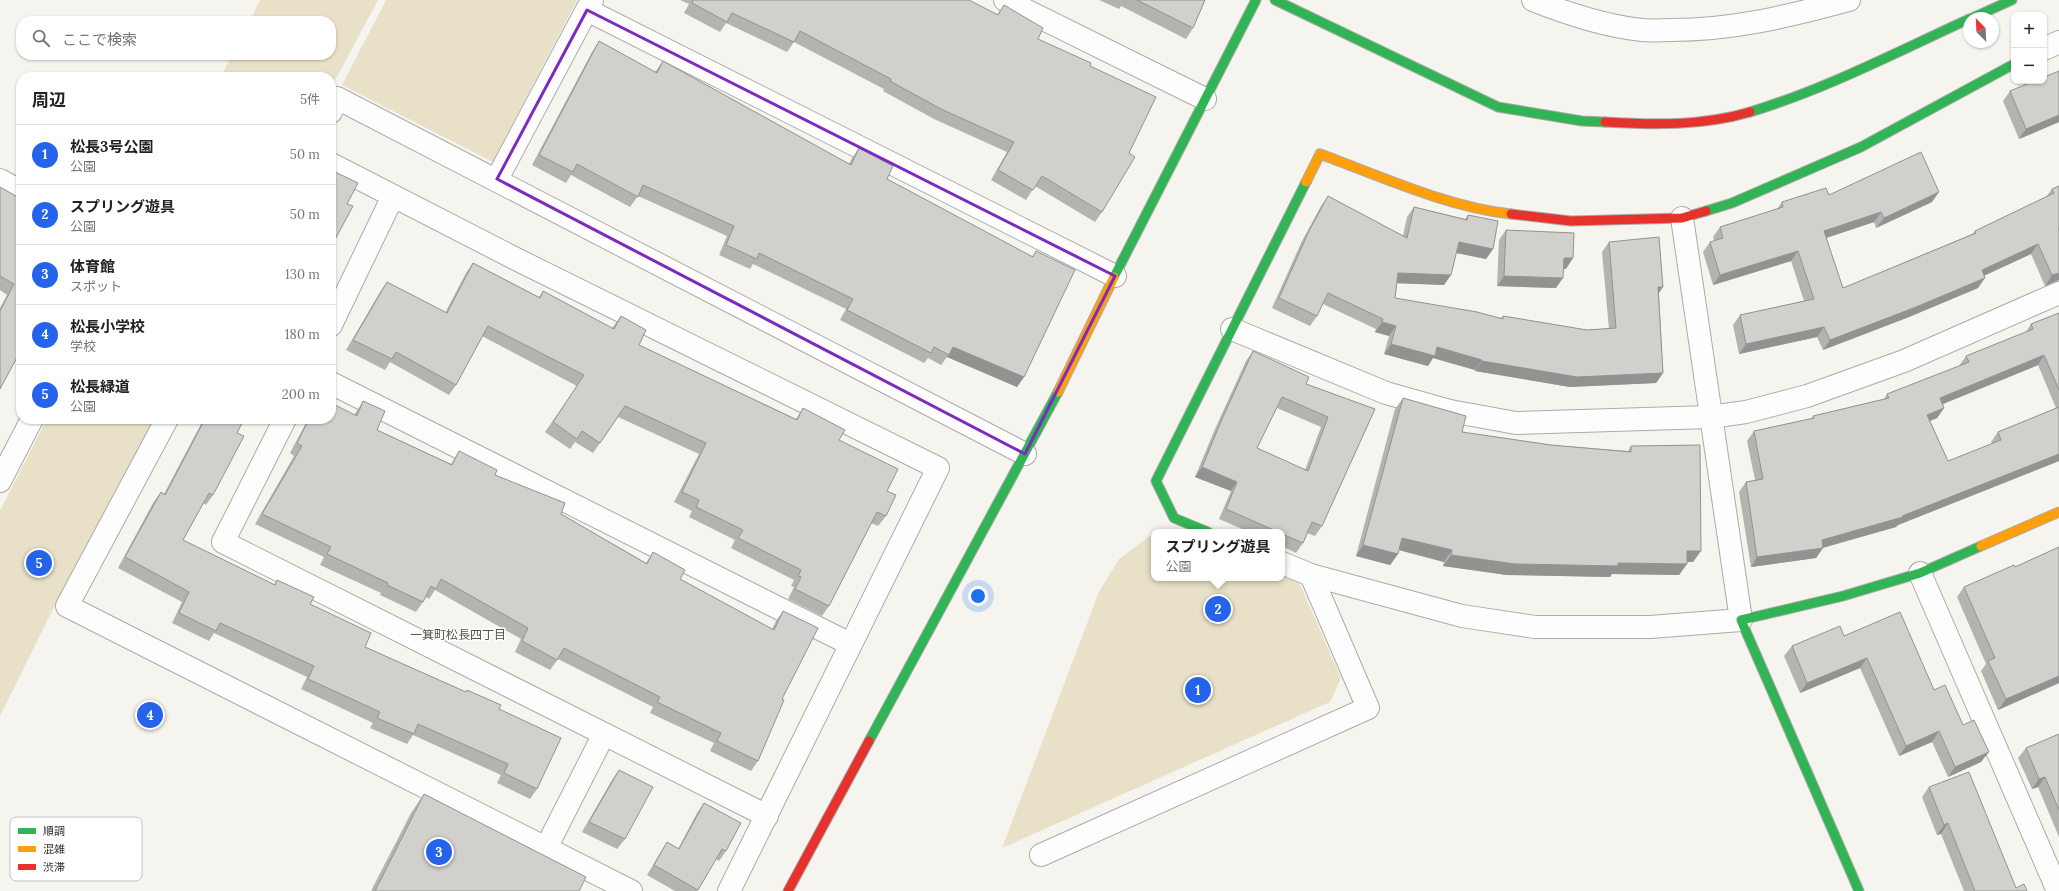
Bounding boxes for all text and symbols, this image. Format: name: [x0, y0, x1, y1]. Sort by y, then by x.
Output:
north arrow: [1963, 12, 1999, 48]
map controls: [2011, 12, 2047, 84]
button: +: [2011, 12, 2047, 48]
search box: [16, 16, 336, 60]
icon: search: [30, 27, 52, 49]
text: ここで検索: [62, 30, 137, 49]
button: −: [2011, 48, 2047, 84]
text: 周辺: [32, 89, 66, 111]
text: 5件: [300, 91, 320, 108]
text: 松長3号公園: [70, 137, 153, 156]
text: 1: [42, 146, 48, 163]
text: 50 m: [290, 146, 320, 163]
text: 公園: [70, 158, 96, 175]
text: スプリング遊具: [70, 197, 175, 216]
text: 2: [42, 206, 48, 223]
text: 50 m: [290, 206, 320, 223]
text: 公園: [70, 218, 96, 235]
text: 体育館: [70, 257, 115, 276]
text: 3: [41, 266, 49, 283]
text: 130 m: [285, 266, 320, 283]
text: スポット: [70, 278, 122, 295]
text: 松長小学校: [70, 317, 145, 336]
text: 4: [41, 326, 49, 343]
text: 180 m: [285, 326, 320, 343]
text: 学校: [70, 338, 96, 355]
text: 松長緑道: [70, 377, 130, 396]
text: 5: [41, 386, 49, 403]
text: 200 m: [282, 386, 320, 403]
text: 公園: [70, 398, 96, 415]
popup: [1151, 529, 1285, 581]
text: スプリング遊具: [1165, 537, 1271, 556]
pin: 5: [26, 548, 52, 578]
text: 公園: [1165, 558, 1192, 575]
your location: [968, 586, 988, 606]
pin: 2: [1205, 594, 1231, 624]
district label: 一箕町松長四丁目: [410, 627, 506, 642]
pin: 1: [1185, 675, 1211, 705]
pin: 4: [137, 700, 163, 730]
legend: [10, 817, 142, 881]
text: 順調: [43, 824, 65, 838]
pin: 3: [426, 837, 452, 867]
text: 混雑: [43, 842, 65, 856]
text: 渋滞: [43, 860, 65, 874]

